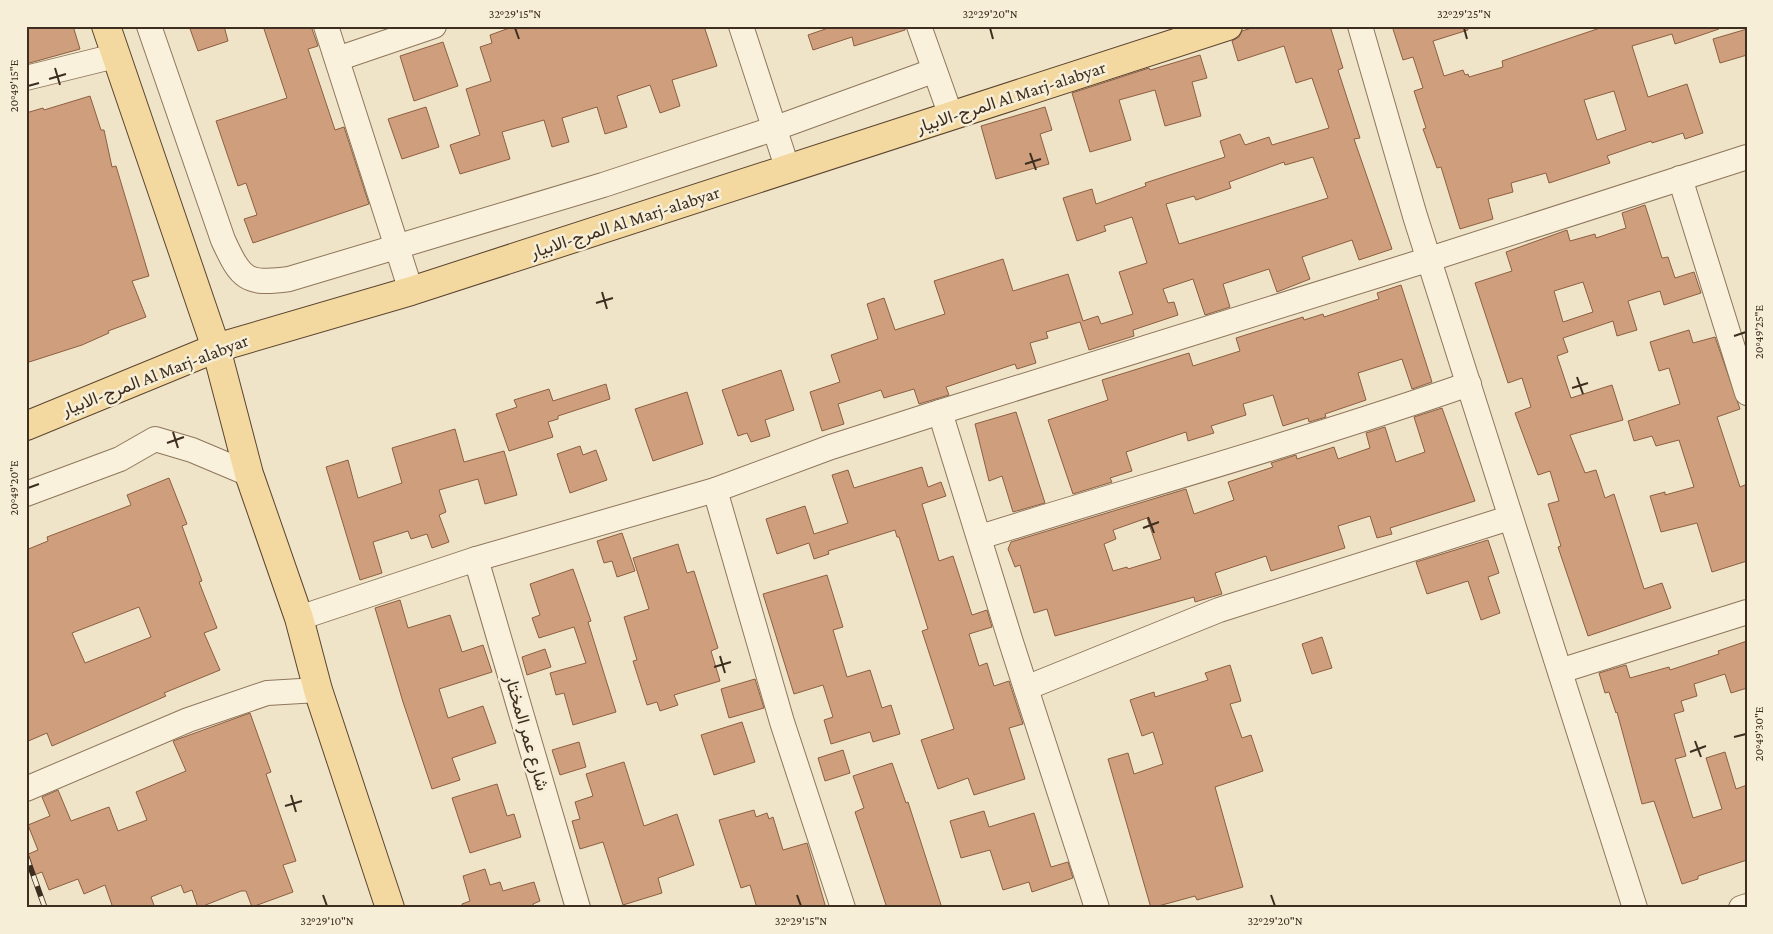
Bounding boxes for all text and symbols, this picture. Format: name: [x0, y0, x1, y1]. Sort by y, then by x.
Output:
text: 32°29'15"N: [489, 7, 541, 21]
text: 32°29'20"N: [962, 7, 1018, 21]
text: 32°29'25"N: [1437, 7, 1491, 21]
street label: المرج-الابيار Al Marj-alabyar: [913, 57, 1110, 139]
text: 20°49'15"E: [7, 59, 21, 112]
street label: المرج-الابيار Al Marj-alabyar: [527, 182, 724, 264]
text: 20°49'25"E: [1752, 305, 1766, 359]
street label: المرج-الابيار Al Marj-alabyar: [58, 330, 252, 422]
text: 20°49'20"E: [7, 460, 21, 515]
street label: شارع عمر المختار: [499, 672, 553, 794]
text: 20°49'30"E: [1752, 706, 1766, 761]
text: 32°29'10"N: [300, 914, 354, 928]
text: 32°29'15"N: [775, 914, 827, 928]
text: 32°29'20"N: [1247, 914, 1303, 928]

